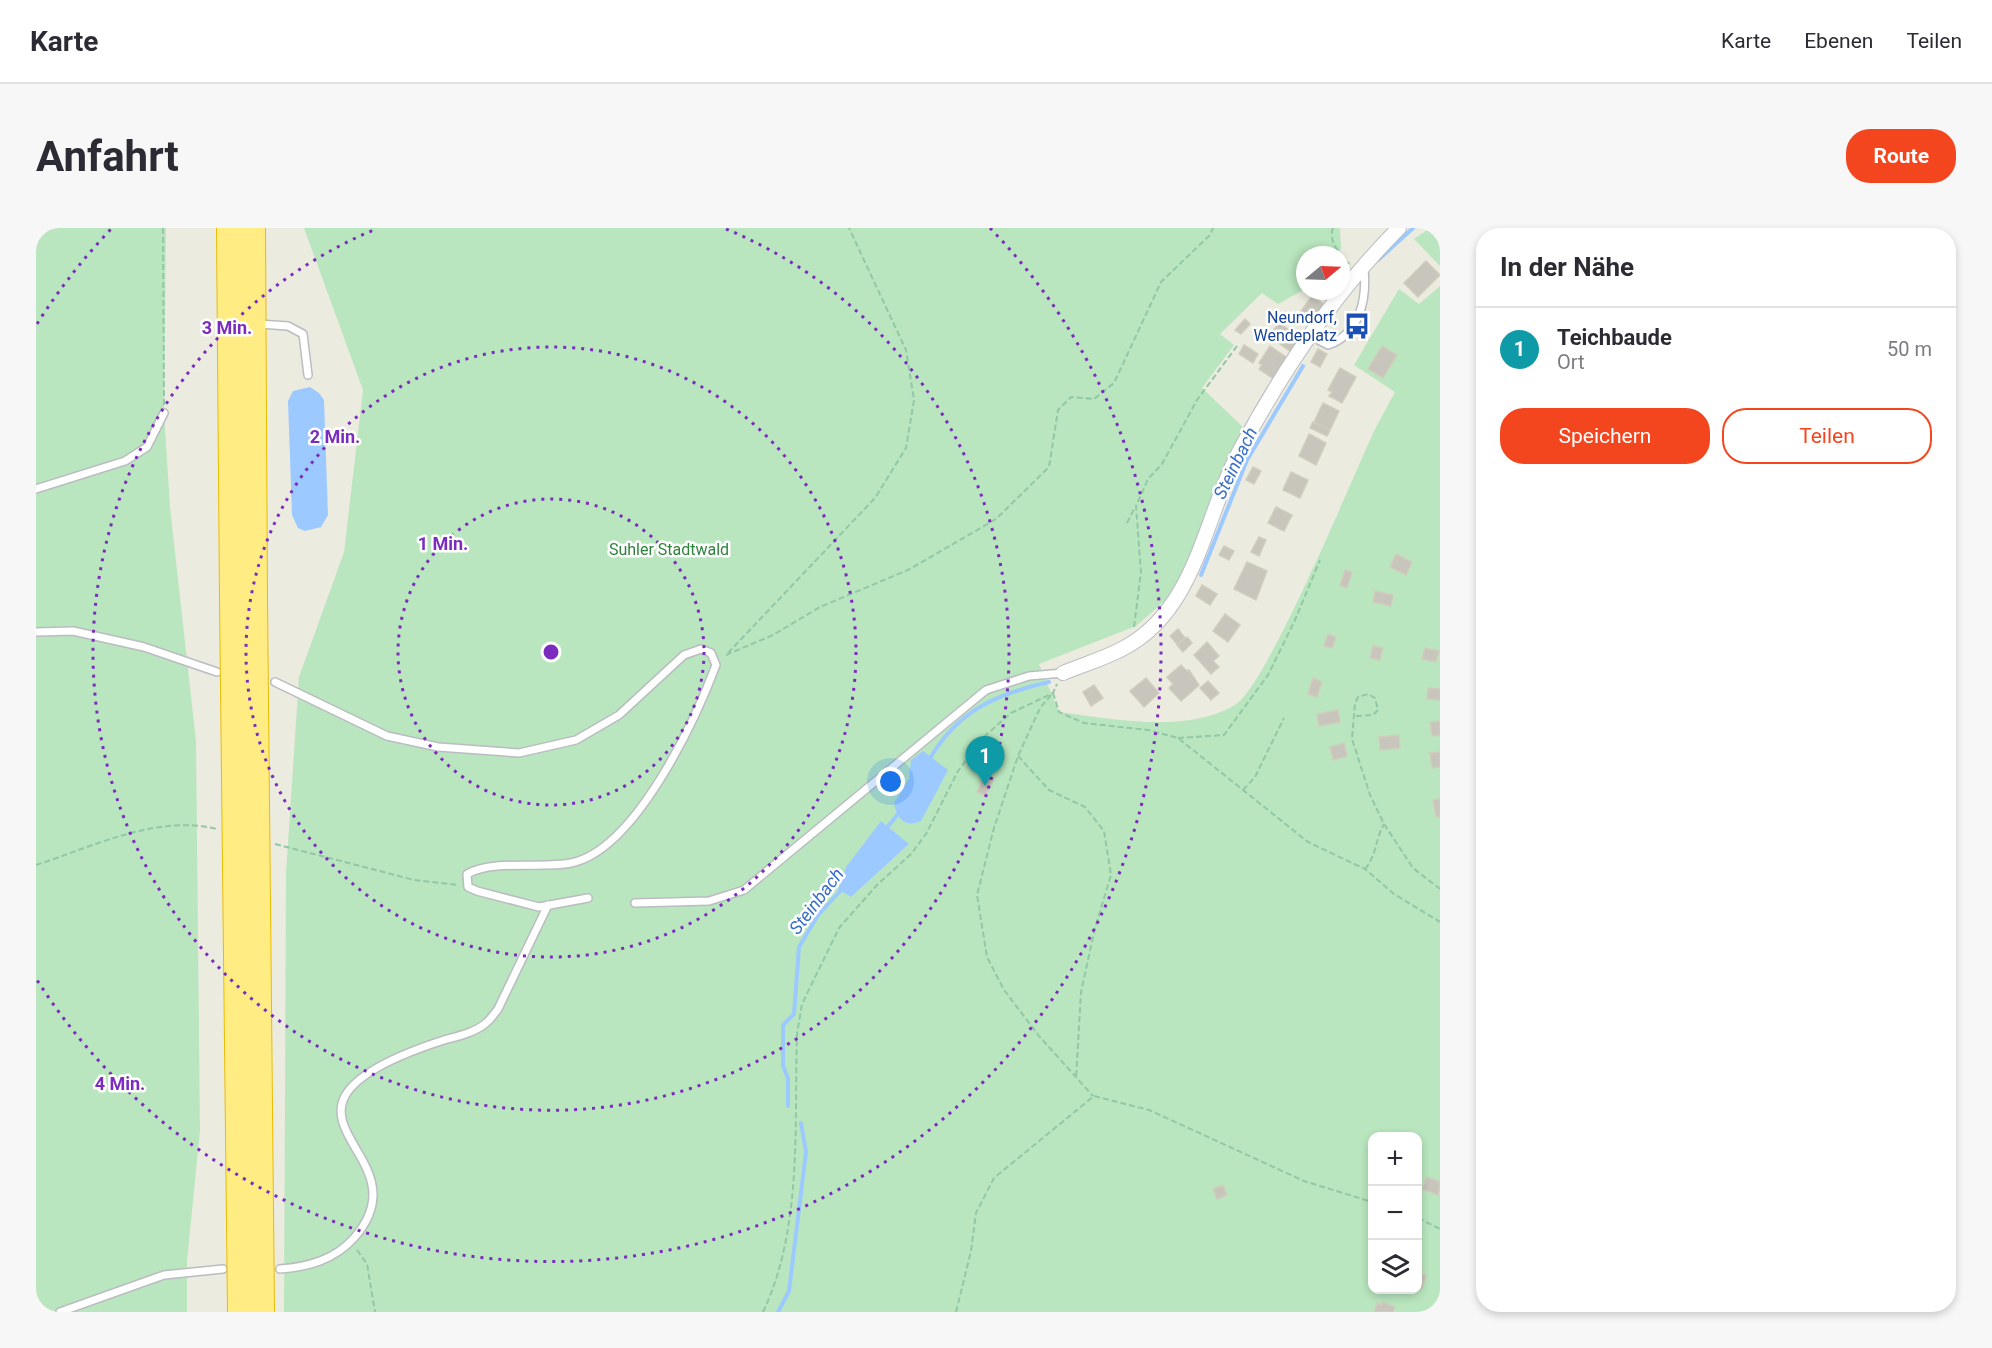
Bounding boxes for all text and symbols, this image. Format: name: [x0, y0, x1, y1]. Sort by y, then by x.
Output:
text: Karte: [30, 25, 98, 58]
text: Karte: [1721, 29, 1771, 53]
text: Ebenen: [1804, 29, 1873, 53]
text: Teilen: [1906, 29, 1962, 53]
button: Route: [1846, 129, 1956, 183]
text: Anfahrt: [36, 132, 179, 181]
north arrow: [1296, 246, 1350, 300]
text: In der Nähe: [1500, 252, 1634, 282]
place label: Neundorf, Wendeplatz: [1253, 308, 1337, 345]
bus stop icon: Neundorf, Wendeplatz: [1342, 311, 1372, 341]
text: 3 Min.: [202, 317, 252, 338]
text: Teichbaude: [1557, 325, 1672, 350]
text: 1: [1514, 337, 1525, 361]
text: 50 m: [1887, 337, 1932, 361]
text: Ort: [1557, 350, 1585, 374]
button: Speichern: [1500, 408, 1710, 464]
button: Teilen: [1722, 408, 1932, 464]
water label: Steinbach: [1209, 424, 1261, 502]
text: 2 Min.: [310, 426, 360, 447]
text: 1 Min.: [418, 533, 468, 554]
park label: Suhler Stadtwald: [609, 540, 729, 559]
centre of rings: [541, 642, 561, 662]
pin: 1: [966, 736, 1004, 786]
your location: [876, 767, 905, 796]
water label: Steinbach: [784, 864, 848, 938]
text: 4 Min.: [95, 1073, 145, 1094]
map controls: [1368, 1132, 1422, 1294]
button: +: [1368, 1132, 1422, 1186]
button: −: [1368, 1186, 1422, 1240]
button: layers: [1368, 1240, 1422, 1294]

